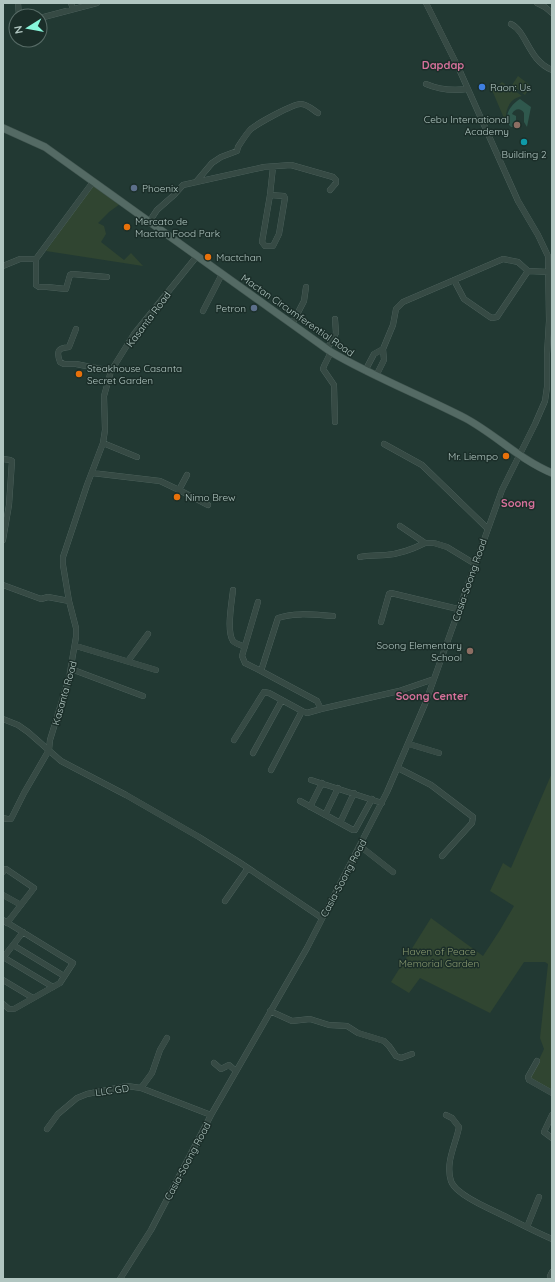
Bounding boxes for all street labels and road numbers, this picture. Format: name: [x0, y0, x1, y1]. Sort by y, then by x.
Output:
street label: Mactan Circumferential Road: [239, 271, 357, 359]
street label: Kasanta Road: [123, 289, 174, 350]
street label: Casia-Soong Road: [449, 537, 490, 623]
street label: Kasanta Road: [49, 659, 80, 727]
street label: Casia-Soong Road: [317, 837, 370, 920]
street label: LLC GD: [94, 1082, 130, 1099]
street label: Casia-Soong Road: [161, 1120, 214, 1203]

